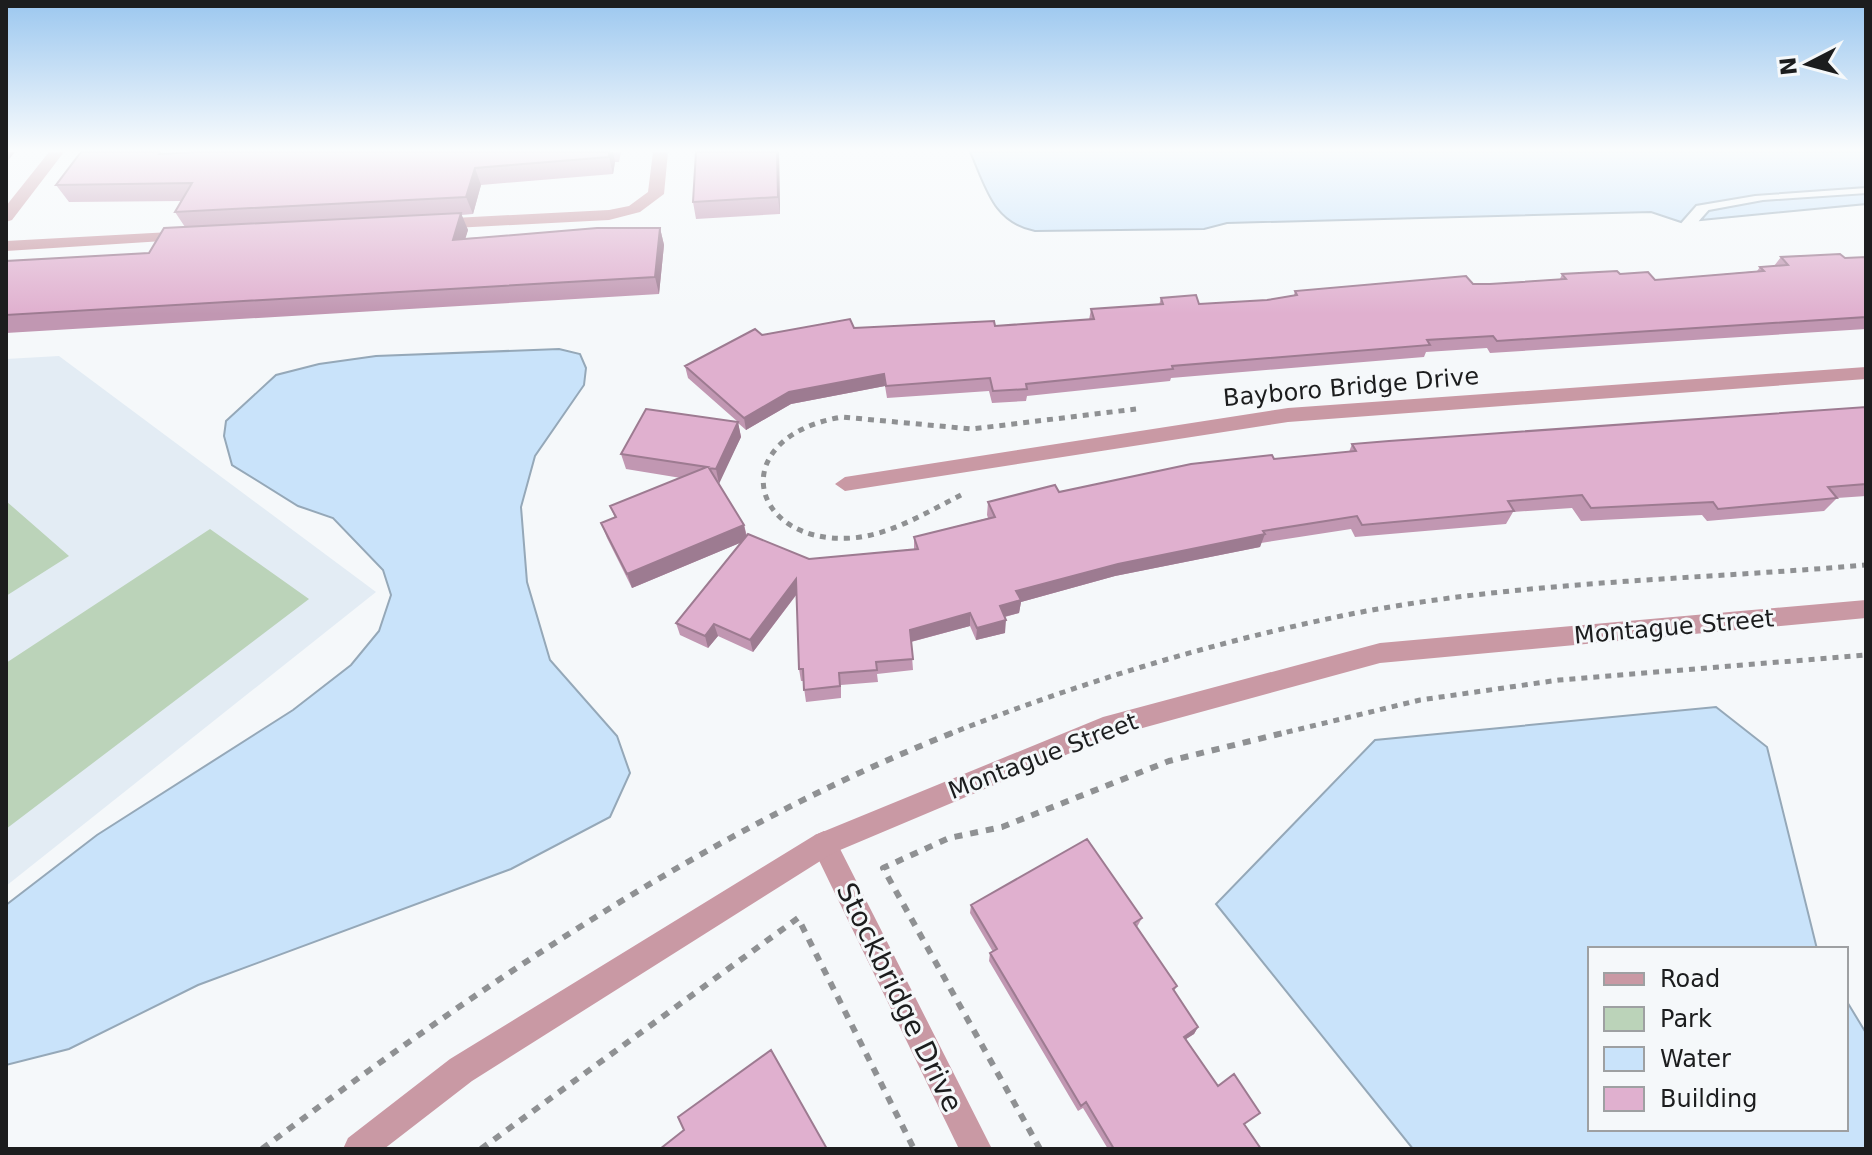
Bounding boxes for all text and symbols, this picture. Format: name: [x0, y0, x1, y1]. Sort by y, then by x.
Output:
north arrow: [1768, 24, 1848, 104]
text: N: [1775, 56, 1802, 77]
street label: Bayboro Bridge Drive: [1222, 362, 1480, 412]
street label: Montague Street: [1573, 604, 1775, 650]
street label: Montague Street: [944, 707, 1142, 805]
street label: Stockbridge Drive: [830, 877, 969, 1117]
legend: [1588, 947, 1848, 1131]
text: Road: [1660, 965, 1720, 993]
text: Park: [1660, 1005, 1712, 1033]
text: Water: [1660, 1045, 1731, 1073]
text: Building: [1660, 1085, 1757, 1113]

